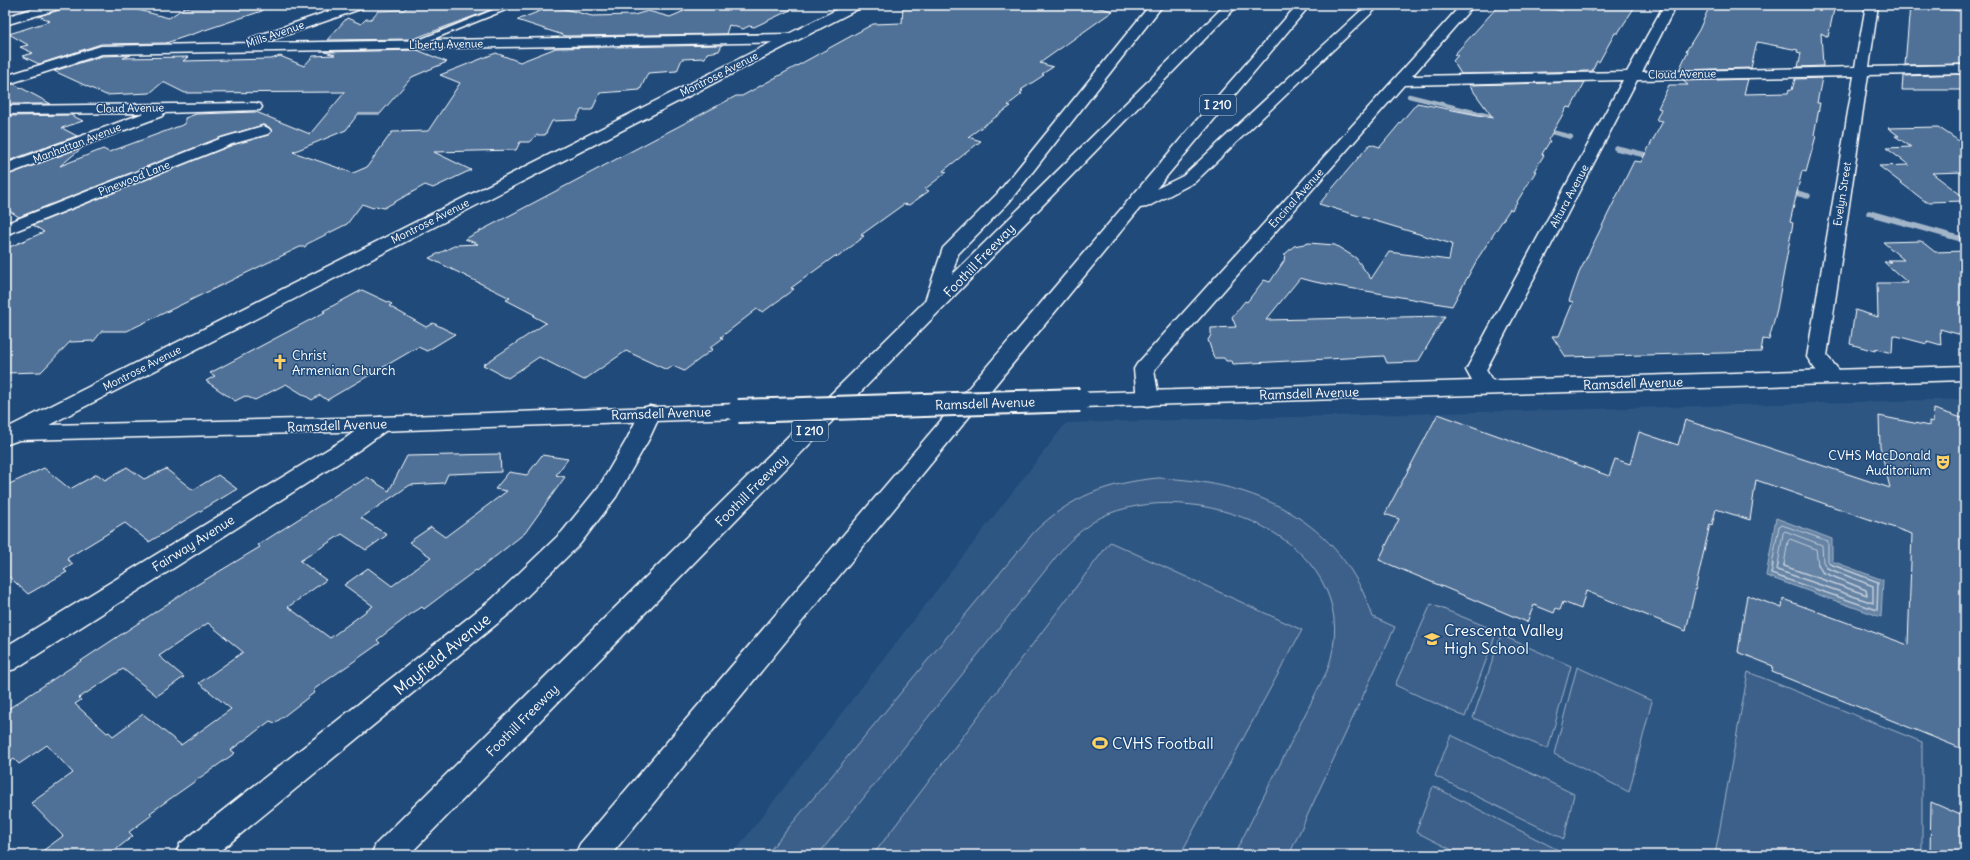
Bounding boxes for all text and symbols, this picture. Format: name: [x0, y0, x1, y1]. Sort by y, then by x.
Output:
street label: Mills Avenue: [244, 17, 306, 51]
street label: Liberty Avenue: [409, 36, 483, 52]
street label: Montrose Avenue: [678, 48, 761, 100]
street label: Cloud Avenue: [1648, 66, 1716, 82]
road number: I 210: [1200, 95, 1236, 115]
street label: Cloud Avenue: [96, 100, 164, 116]
street label: Manhattan Avenue: [31, 120, 123, 166]
street label: Pinewood Lane: [96, 157, 172, 199]
street label: Evelyn Street: [1830, 161, 1854, 227]
street label: Altura Avenue: [1546, 162, 1592, 230]
street label: Encinal Avenue: [1266, 165, 1326, 231]
street label: Montrose Avenue: [389, 195, 472, 247]
street label: Foothill Freeway: [940, 220, 1019, 301]
street label: Montrose Avenue: [101, 342, 184, 394]
place label: Christ Armenian Church: [292, 347, 396, 379]
church icon: Christ Armenian Church: [271, 353, 289, 371]
street label: Ramsdell Avenue: [1583, 373, 1683, 394]
street label: Ramsdell Avenue: [1259, 383, 1359, 404]
street label: Ramsdell Avenue: [935, 393, 1035, 414]
street label: Ramsdell Avenue: [611, 403, 711, 424]
street label: Ramsdell Avenue: [287, 415, 387, 436]
road number: I 210: [792, 421, 828, 441]
place label: CVHS MacDonald Auditorium: [1828, 447, 1931, 479]
street label: Foothill Freeway: [711, 450, 791, 530]
theatre icon: CVHS MacDonald Auditorium: [1934, 453, 1952, 471]
street label: Fairway Avenue: [149, 511, 238, 576]
street label: Mayfield Avenue: [390, 609, 494, 699]
place label: Crescenta Valley High School: [1444, 620, 1564, 658]
school or university icon: Crescenta Valley High School: [1423, 630, 1441, 648]
street label: Foothill Freeway: [482, 680, 562, 760]
place label: CVHS Football: [1112, 733, 1213, 753]
sports icon: CVHS Football: [1091, 734, 1109, 752]

